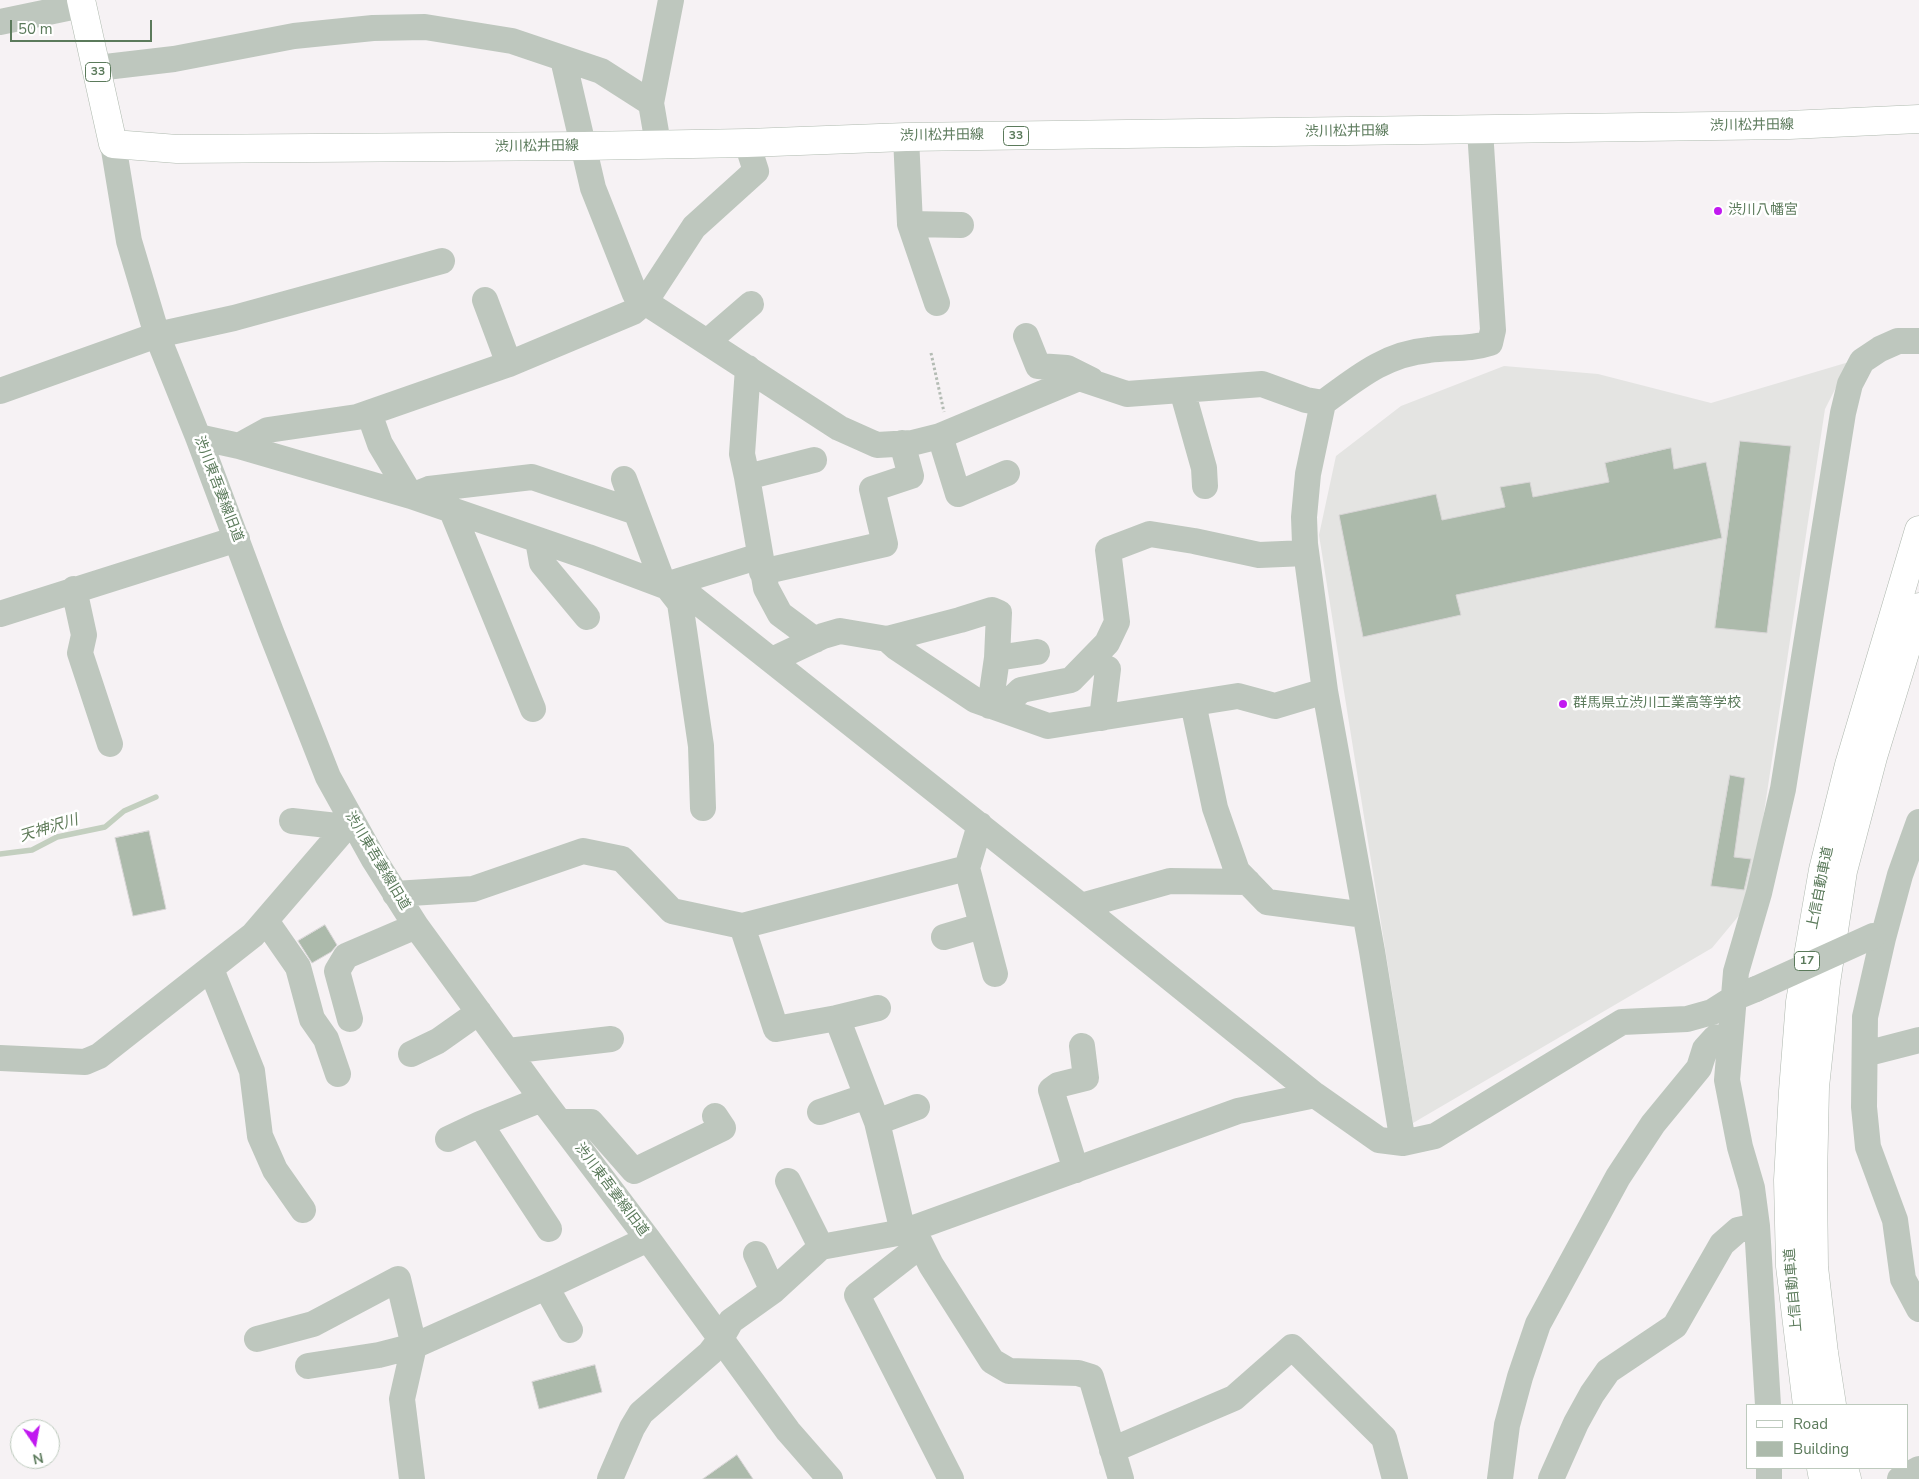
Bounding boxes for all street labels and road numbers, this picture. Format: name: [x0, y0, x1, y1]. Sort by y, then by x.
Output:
road number: 33: [86, 62, 110, 82]
street label: 渋川松井田線: [1710, 117, 1794, 135]
street label: 渋川松井田線: [1305, 123, 1389, 141]
road number: 33: [1004, 126, 1028, 146]
street label: 渋川松井田線: [900, 127, 984, 145]
street label: 渋川松井田線: [495, 138, 579, 156]
street label: 渋川東吾妻線旧道: [190, 434, 246, 544]
street label: 渋川東吾妻線旧道: [341, 809, 413, 913]
street label: 上信自動車道: [1805, 845, 1837, 931]
road number: 17: [1794, 951, 1820, 970]
street label: 渋川東吾妻線旧道: [571, 1140, 651, 1240]
street label: 上信自動車道: [1782, 1247, 1806, 1333]

